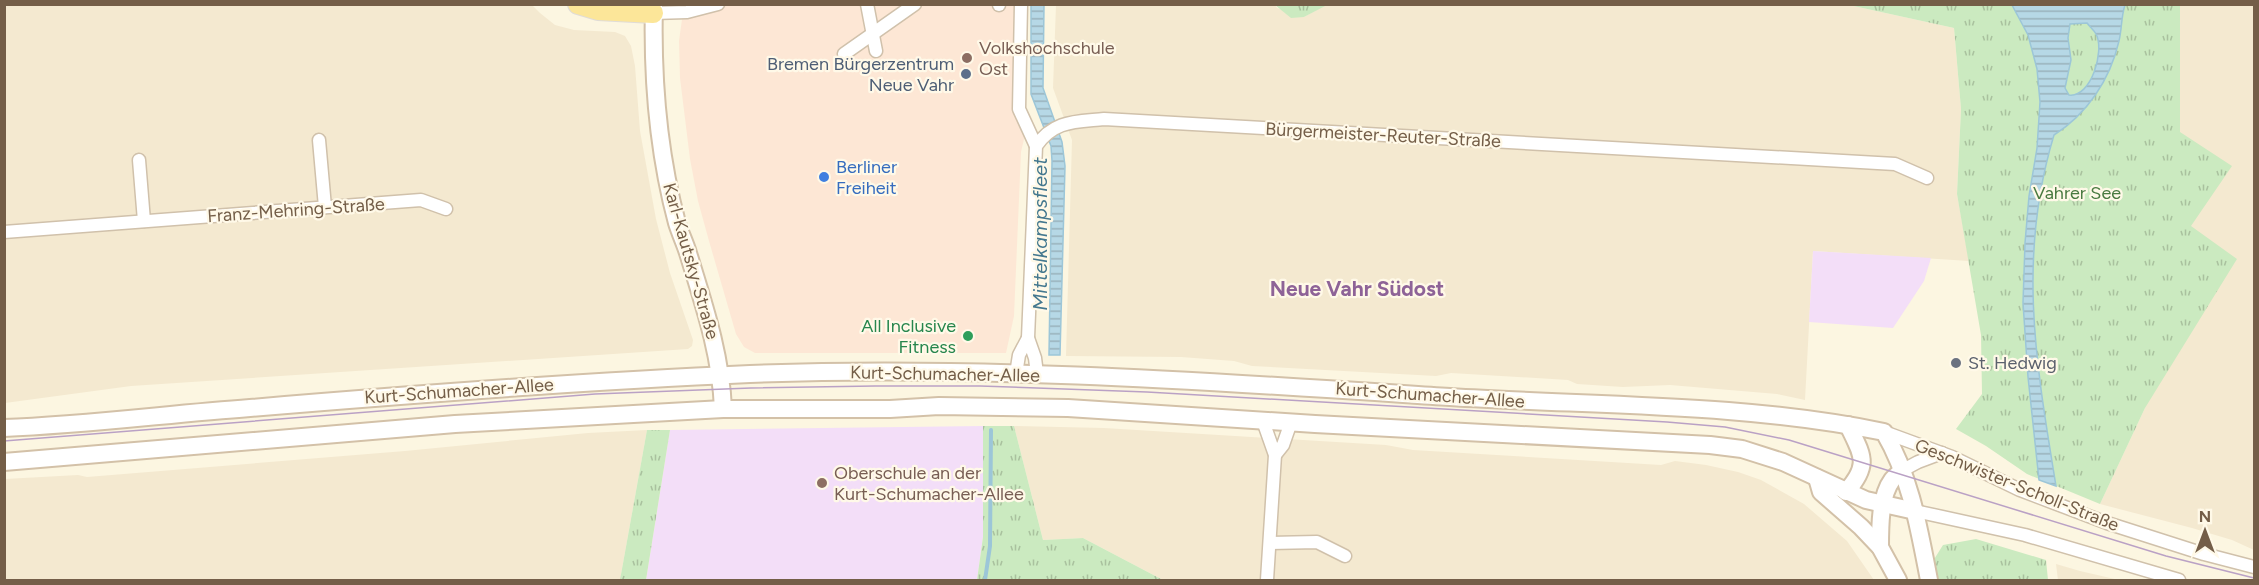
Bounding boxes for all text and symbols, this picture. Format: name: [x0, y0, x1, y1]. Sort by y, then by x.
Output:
place label: Volkshochschule Ost: [979, 37, 1115, 80]
marker: Volkshochschule Ost: [960, 51, 974, 65]
place label: Bremen Bürgerzentrum Neue Vahr: [767, 53, 954, 96]
marker: Bremen Bürgerzentrum Neue Vahr: [959, 67, 973, 81]
street label: Bürgermeister-Reuter-Straße: [1265, 118, 1502, 152]
place label: Berliner Freiheit: [836, 156, 897, 199]
water label: Mittelkampsfleet: [1028, 157, 1052, 311]
marker: Berliner Freiheit: [817, 170, 831, 184]
street label: Karl-Kautsky-Straße: [658, 180, 724, 342]
park label: Vahrer See: [2033, 182, 2121, 204]
street label: Franz-Mehring-Straße: [207, 193, 386, 227]
district label: Neue Vahr Südost: [1270, 276, 1444, 301]
place label: All Inclusive Fitness: [861, 315, 956, 358]
marker: All Inclusive Fitness: [961, 329, 975, 343]
place label: St. Hedwig: [1968, 352, 2057, 374]
marker: St. Hedwig: [1949, 356, 1963, 370]
street label: Kurt-Schumacher-Allee: [850, 361, 1040, 387]
street label: Kurt-Schumacher-Allee: [364, 373, 555, 409]
street label: Kurt-Schumacher-Allee: [1335, 377, 1526, 413]
street label: Geschwister-Scholl-Straße: [1912, 434, 2122, 536]
place label: Oberschule an der Kurt-Schumacher-Allee: [834, 462, 1024, 505]
marker: Oberschule an der Kurt-Schumacher-Allee: [815, 476, 829, 490]
north arrow: [2175, 501, 2235, 561]
text: N: [2199, 507, 2211, 526]

